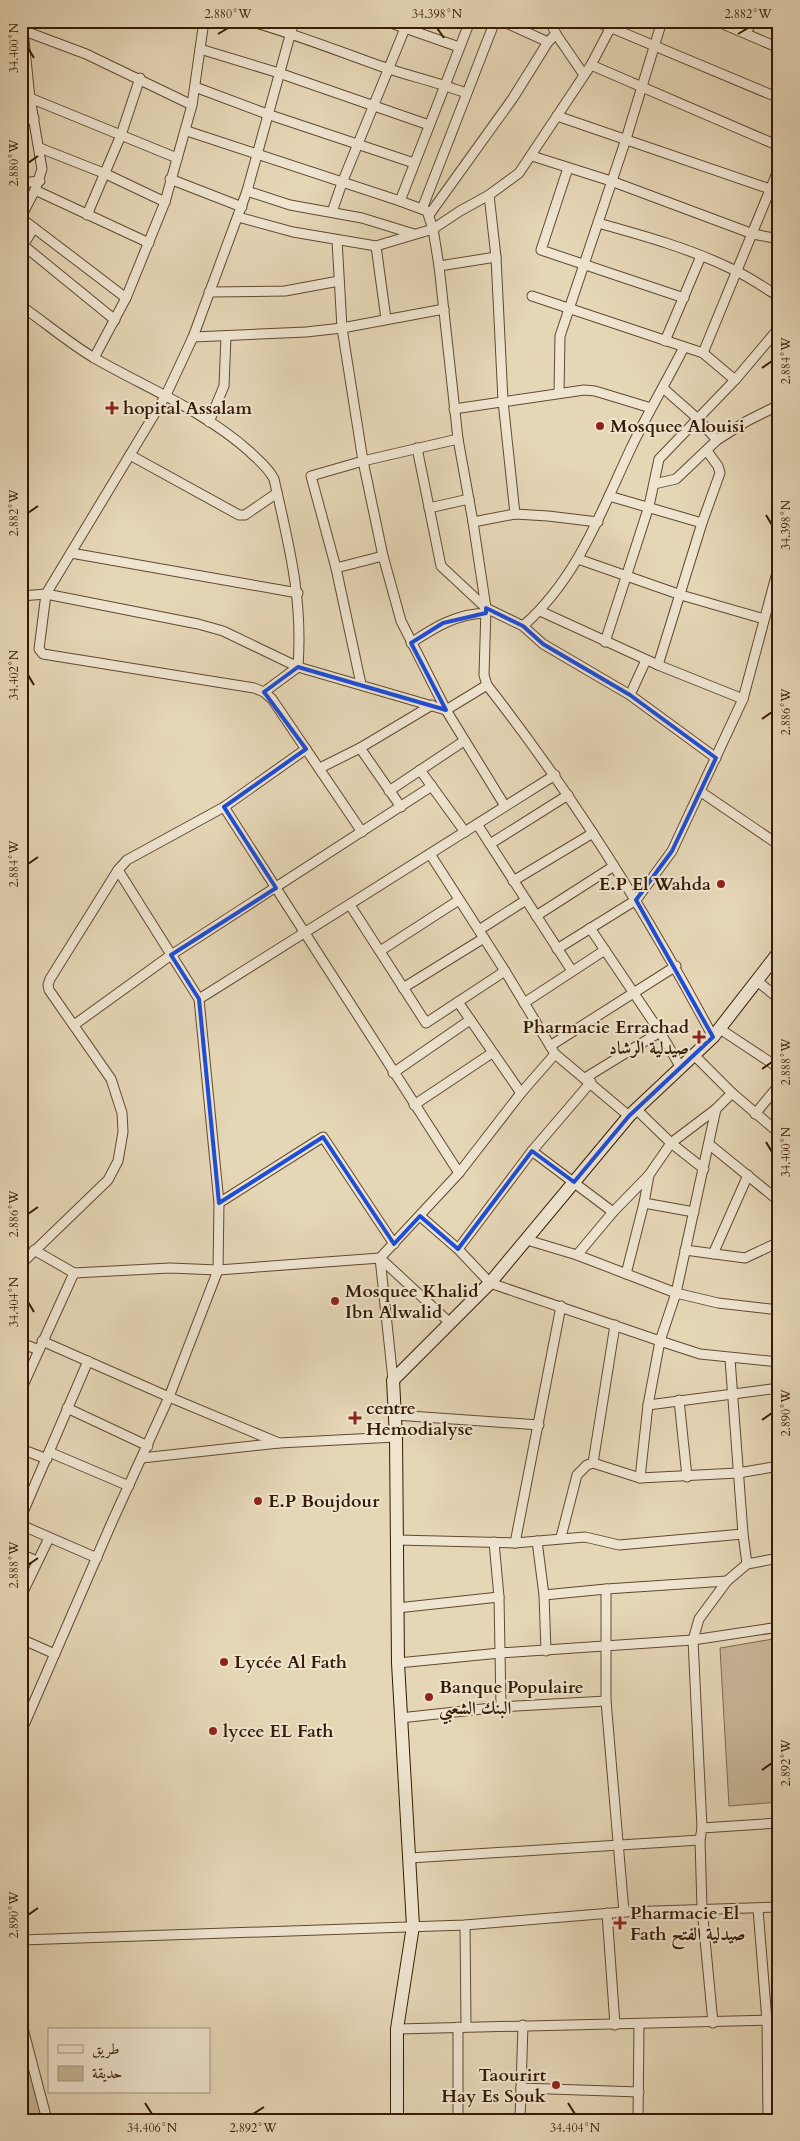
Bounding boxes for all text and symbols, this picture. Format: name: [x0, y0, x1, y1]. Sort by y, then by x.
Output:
text: 2.880°W: [204, 6, 252, 22]
text: 34.398°N: [412, 6, 463, 22]
text: 2.882°W: [724, 6, 772, 22]
text: 34.400°N: [6, 22, 22, 73]
text: 2.880°W: [6, 139, 22, 187]
text: 2.884°W: [778, 337, 794, 385]
place label: hopital Assalam: [123, 396, 253, 421]
marker: hopital Assalam: [105, 401, 119, 415]
place label: Mosquee Alouisi: [610, 414, 745, 439]
marker: Mosquee Alouisi: [594, 420, 606, 432]
text: 2.882°W: [6, 489, 22, 537]
text: 34.398°N: [778, 499, 794, 550]
text: 34.402°N: [6, 649, 22, 700]
text: 2.886°W: [778, 688, 794, 736]
text: 2.884°W: [6, 840, 22, 888]
place label: E.P El Wahda: [599, 872, 711, 897]
marker: E.P El Wahda: [715, 878, 727, 890]
place label: Pharmacie Errachad صيدلية الرشاد: [523, 1015, 690, 1061]
marker: Pharmacie Errachad صيدلية الرشاد: [693, 1031, 705, 1043]
text: 2.888°W: [778, 1038, 794, 1086]
text: 34.400°N: [778, 1126, 794, 1177]
text: 2.886°W: [6, 1190, 22, 1238]
text: 34.404°N: [6, 1276, 22, 1327]
place label: Mosquee Khalid Ibn Alwalid: [345, 1279, 479, 1325]
marker: Mosquee Khalid Ibn Alwalid: [329, 1295, 341, 1307]
text: 2.890°W: [778, 1389, 794, 1437]
place label: centre Hemodialyse: [366, 1396, 473, 1442]
marker: centre Hemodialyse: [348, 1411, 362, 1425]
place label: E.P Boujdour: [268, 1489, 380, 1514]
marker: E.P Boujdour: [252, 1495, 264, 1507]
text: 2.888°W: [6, 1541, 22, 1589]
place label: Lycée Al Fath: [234, 1650, 347, 1675]
marker: Lycée Al Fath: [218, 1656, 230, 1668]
place label: Banque Populaire البنك الشعبي: [439, 1675, 584, 1725]
marker: Banque Populaire البنك الشعبي: [423, 1691, 435, 1703]
place label: lycee EL Fath: [223, 1719, 333, 1744]
marker: lycee EL Fath: [207, 1725, 219, 1737]
text: 2.892°W: [778, 1739, 794, 1787]
text: 2.890°W: [6, 1891, 22, 1939]
place label: Pharmacie El Fath صيدلية الفتح: [630, 1901, 746, 1950]
marker: Pharmacie El Fath صيدلية الفتح: [614, 1917, 626, 1929]
legend: [48, 2028, 210, 2094]
text: طريق: [92, 2039, 119, 2059]
text: حديقة: [92, 2063, 122, 2083]
place label: Taourirt Hay Es Souk: [441, 2063, 547, 2109]
marker: Taourirt Hay Es Souk: [550, 2079, 562, 2091]
text: 34.406°N: [127, 2120, 178, 2136]
text: 2.892°W: [229, 2120, 277, 2136]
text: 34.404°N: [550, 2120, 601, 2136]

